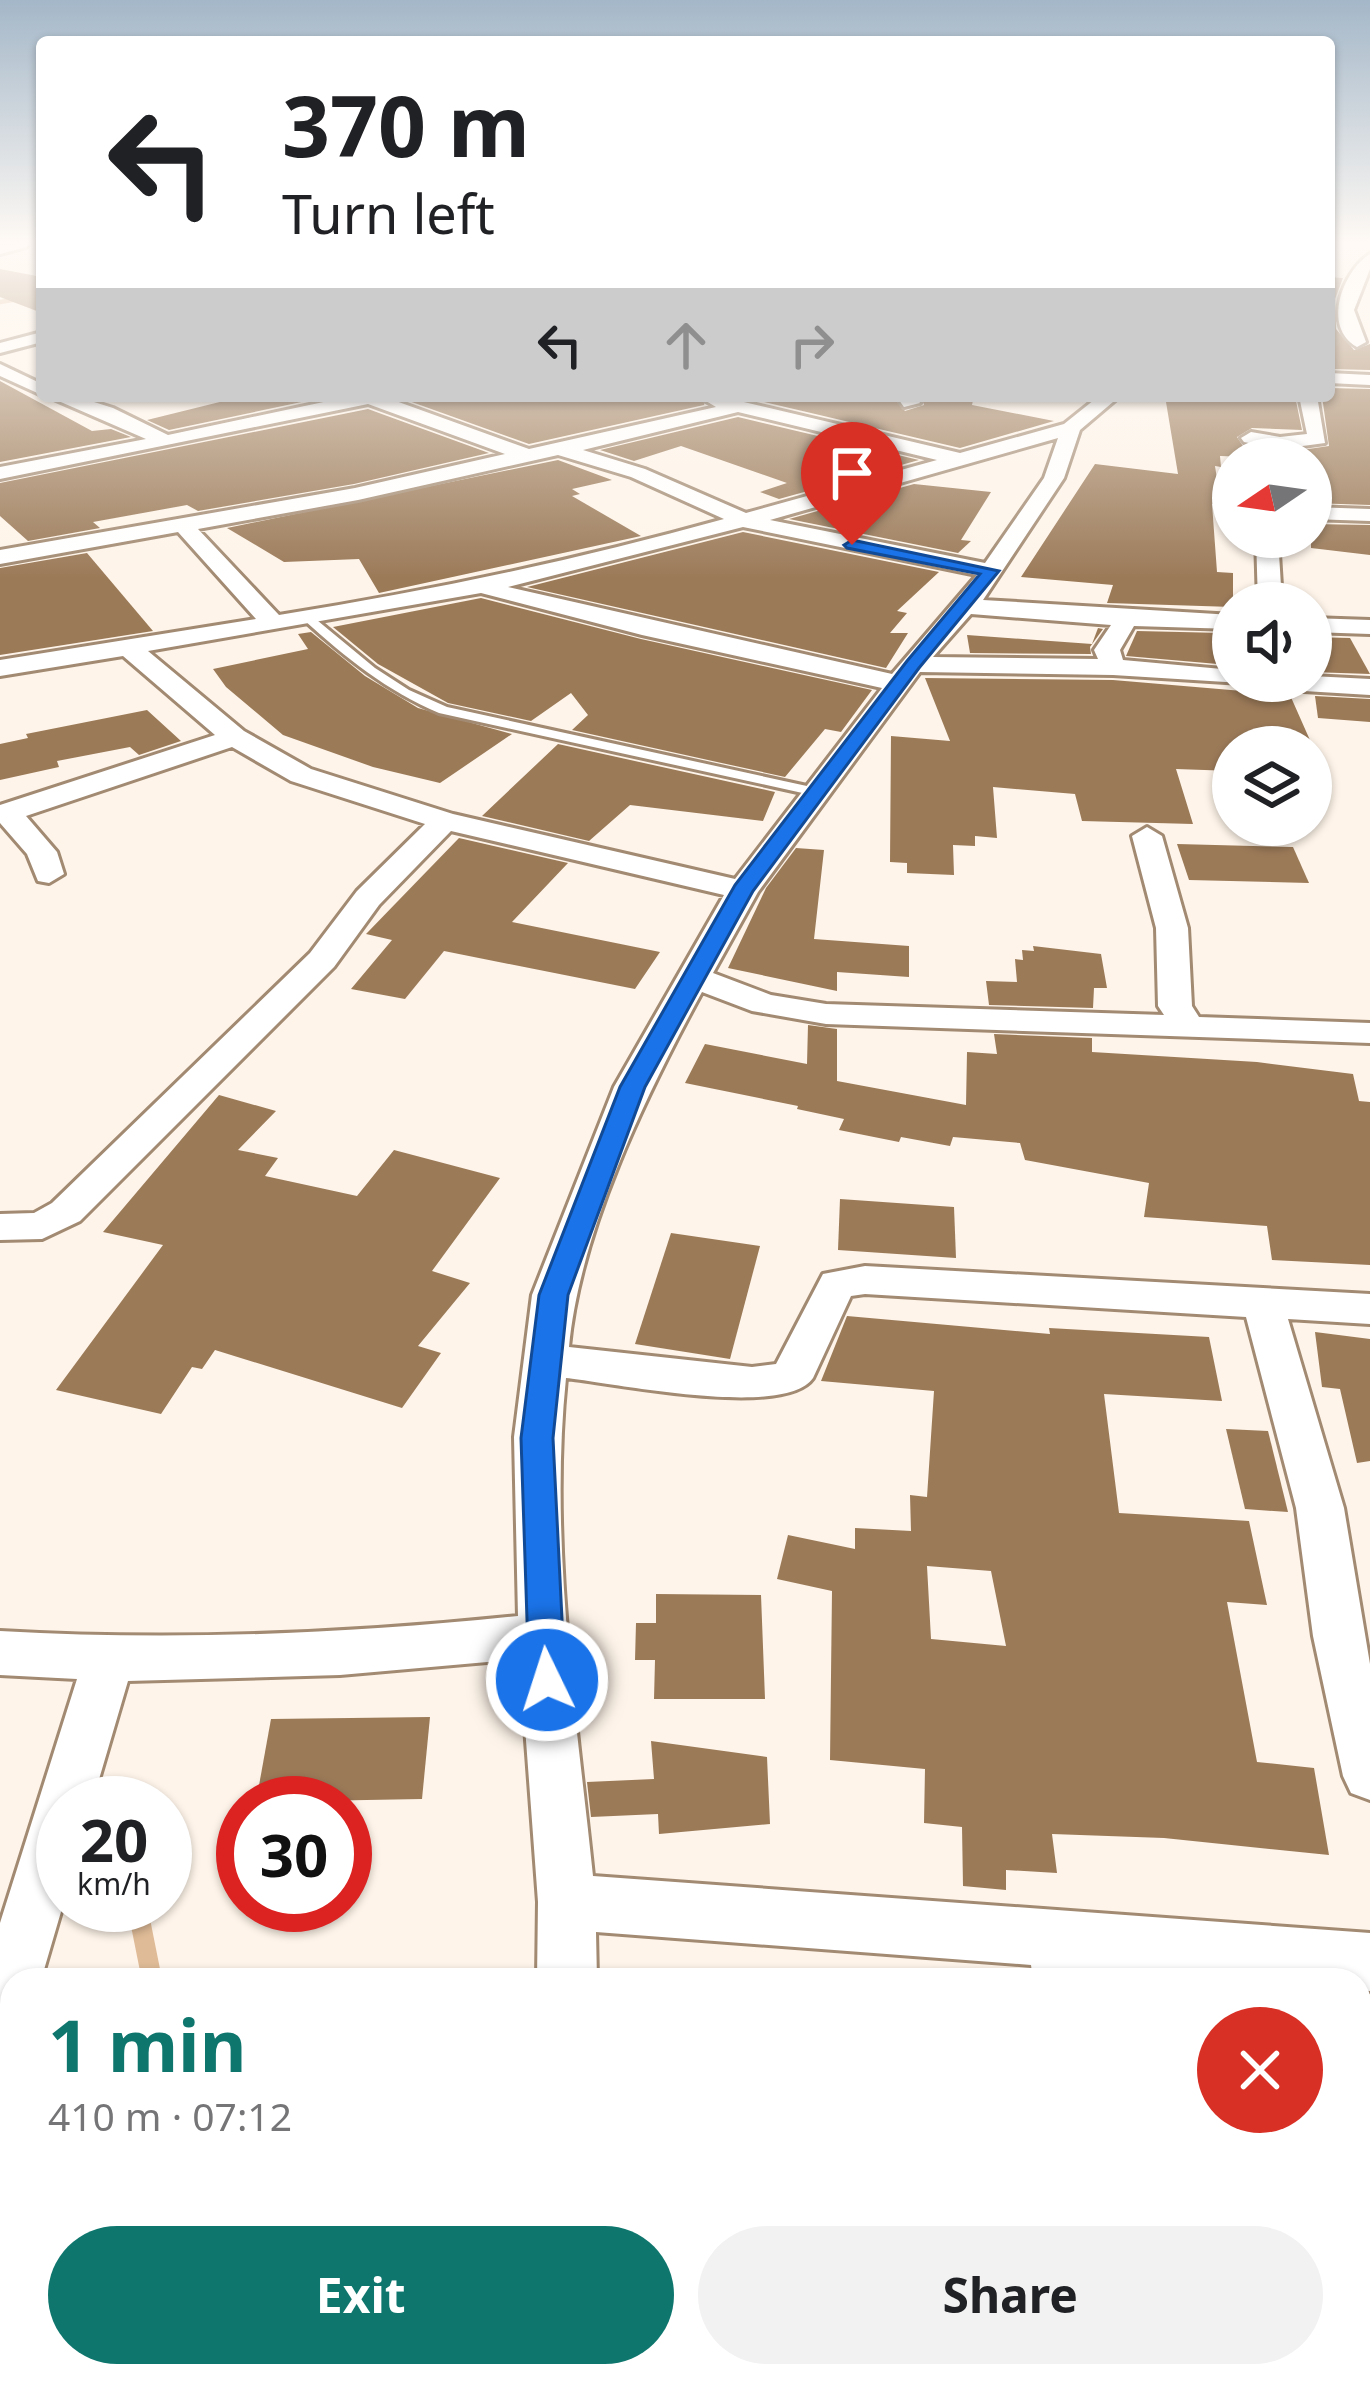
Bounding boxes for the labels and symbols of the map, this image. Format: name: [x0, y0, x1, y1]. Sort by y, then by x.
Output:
pin: [801, 422, 903, 545]
north arrow: [1212, 438, 1332, 558]
position arrow: [484, 1617, 610, 1743]
speed limit sign: 30: [216, 1776, 372, 1932]

